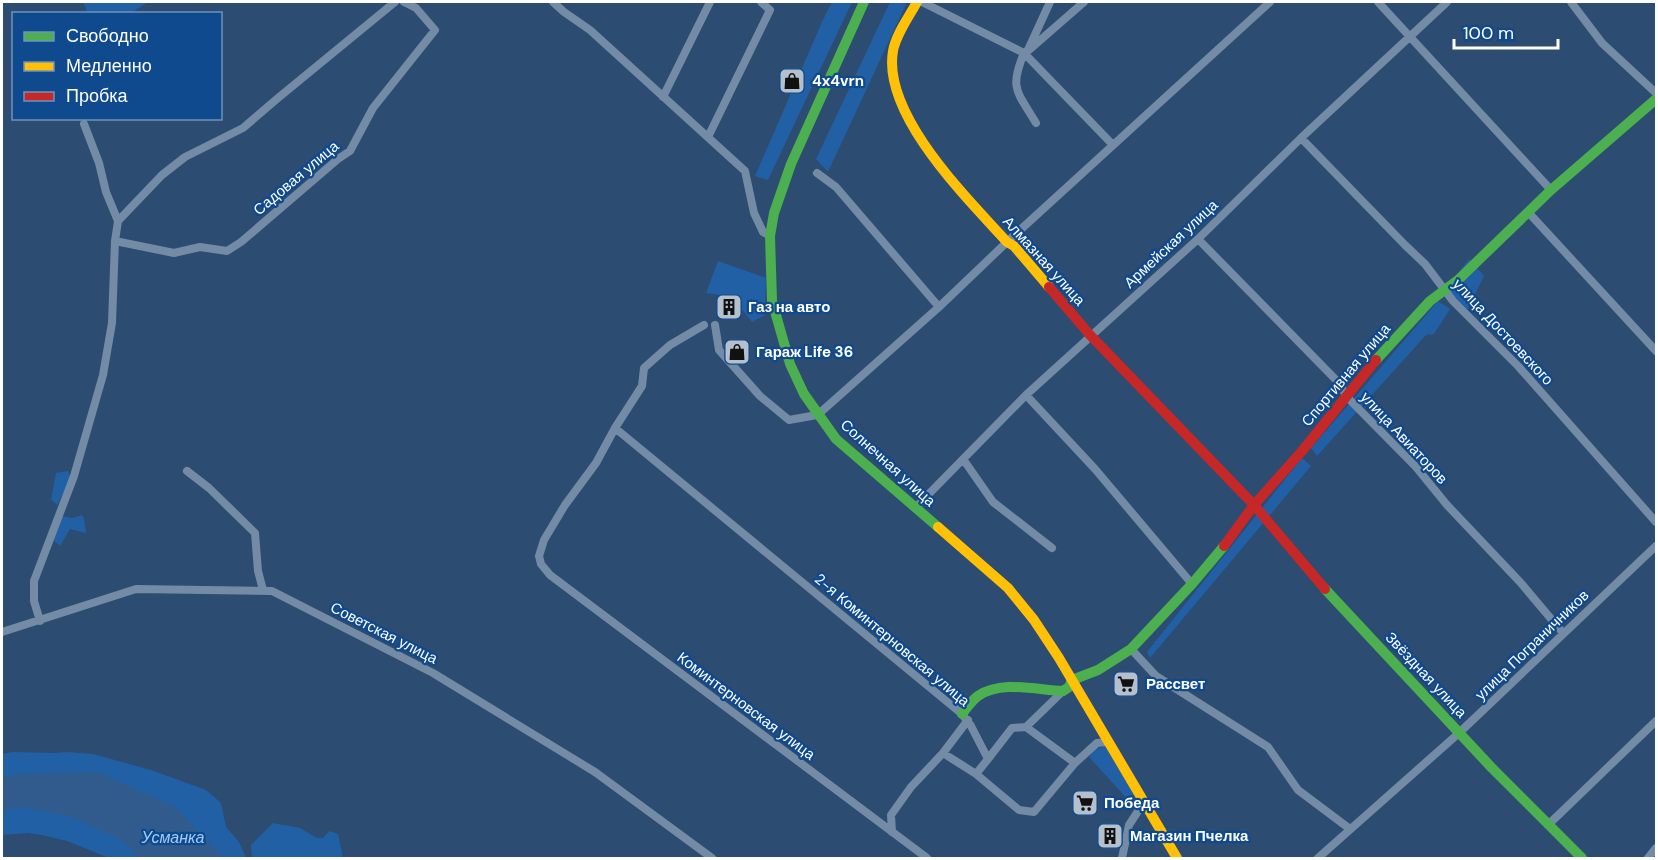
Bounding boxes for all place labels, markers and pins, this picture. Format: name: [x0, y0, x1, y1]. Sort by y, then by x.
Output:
shop icon: 4x4vrn: [777, 66, 807, 96]
place label: 4x4vrn: [812, 71, 864, 91]
building icon: Газ на авто: [714, 292, 744, 322]
place label: Газ на авто: [748, 297, 830, 317]
shop icon: Гараж Life 36: [722, 337, 752, 367]
place label: Гараж Life 36: [756, 342, 853, 362]
supermarket icon: Рассвет: [1111, 669, 1141, 699]
place label: Рассвет: [1146, 674, 1205, 694]
supermarket icon: Победа: [1070, 788, 1100, 818]
place label: Победа: [1104, 793, 1160, 813]
building icon: Магазин Пчелка: [1095, 821, 1125, 851]
place label: Магазин Пчелка: [1130, 826, 1249, 846]

